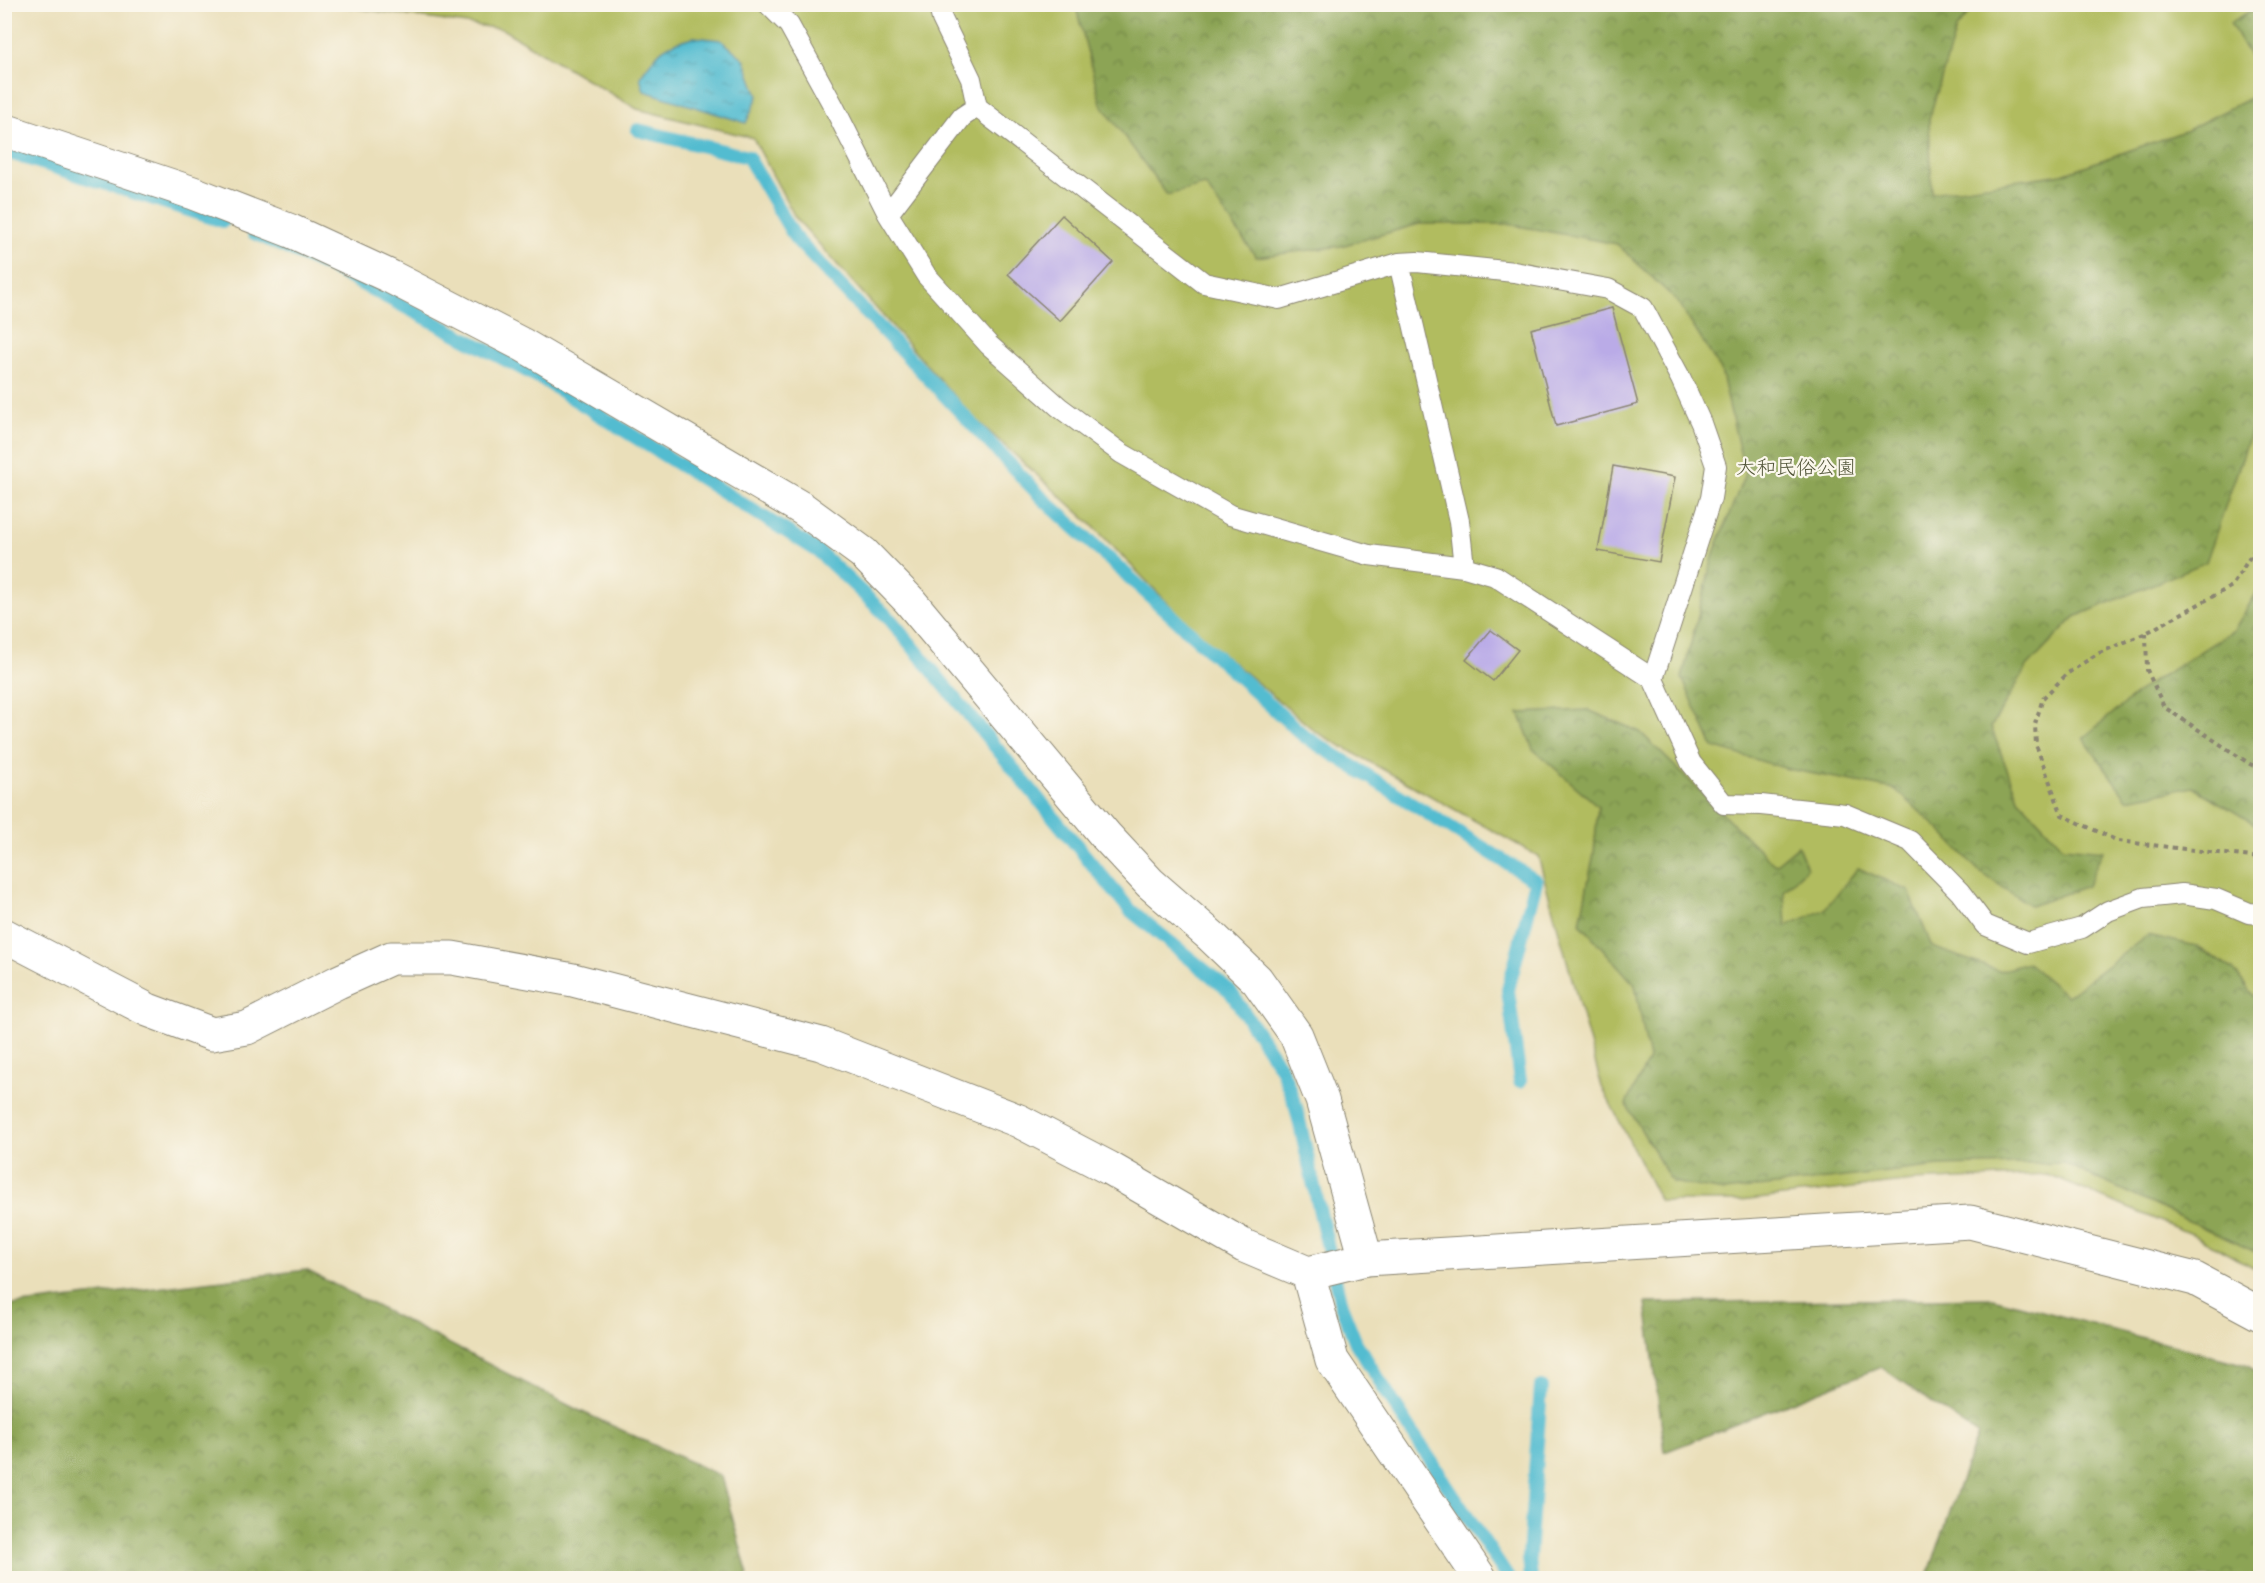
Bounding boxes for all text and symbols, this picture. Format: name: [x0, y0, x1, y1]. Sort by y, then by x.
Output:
park label: 大和民俗公園: [1736, 456, 1856, 484]

